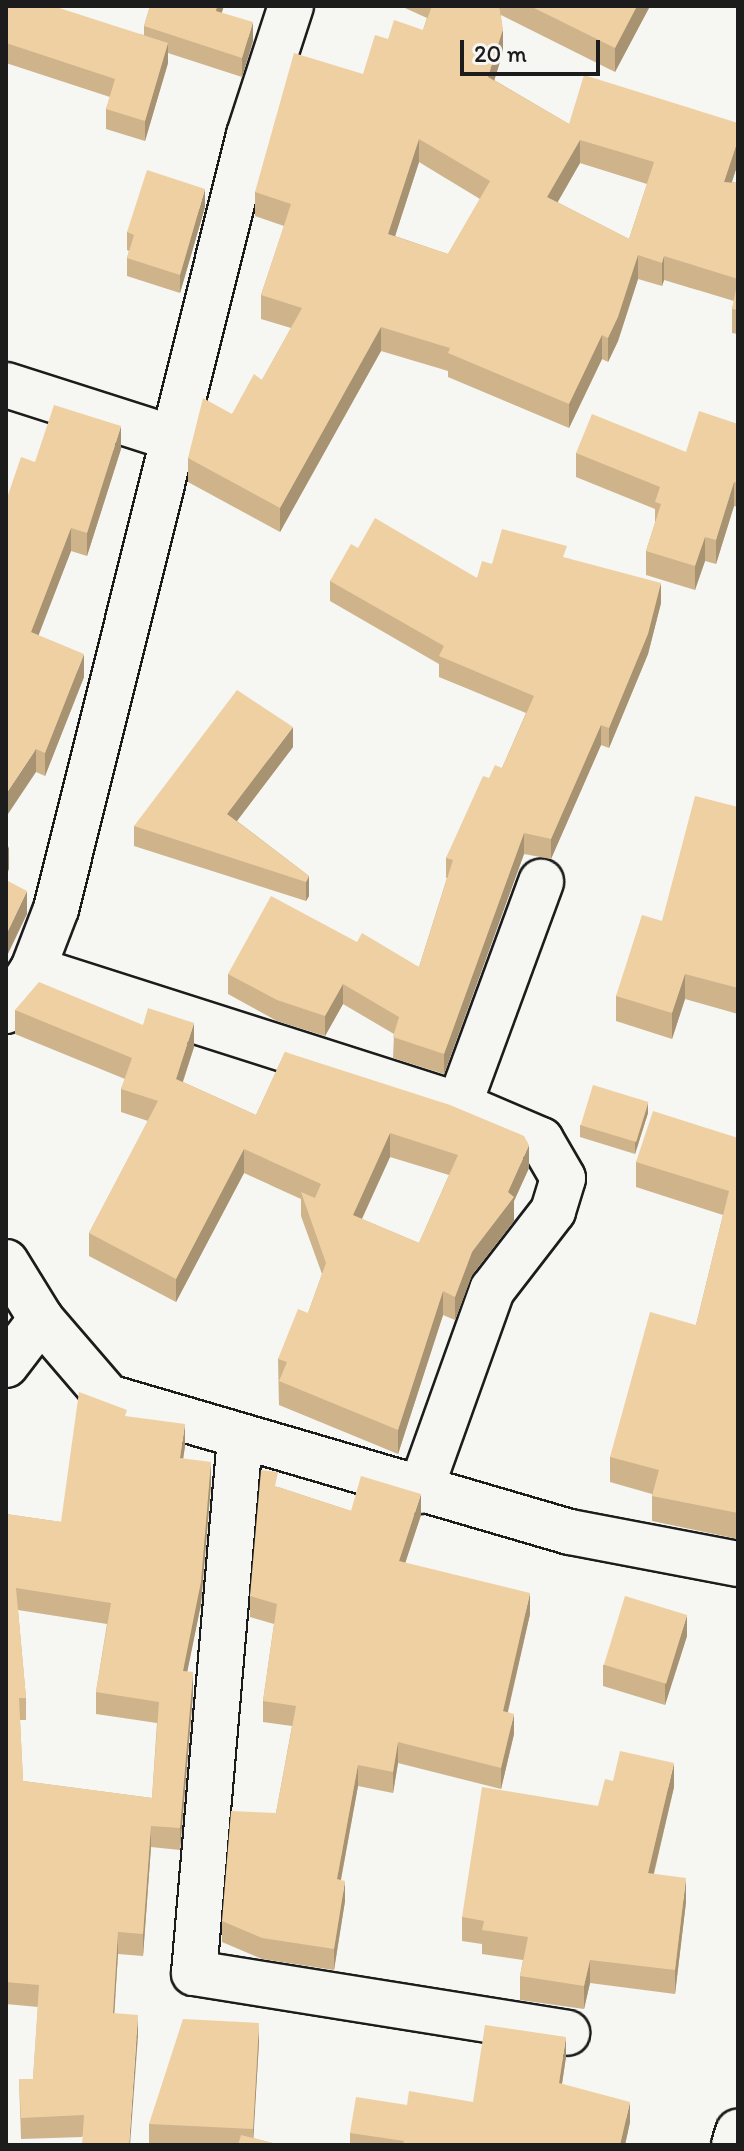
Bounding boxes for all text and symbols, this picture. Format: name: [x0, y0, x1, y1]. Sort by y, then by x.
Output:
scale bar: [464, 24, 604, 74]
text: 20 m: [474, 39, 527, 68]

